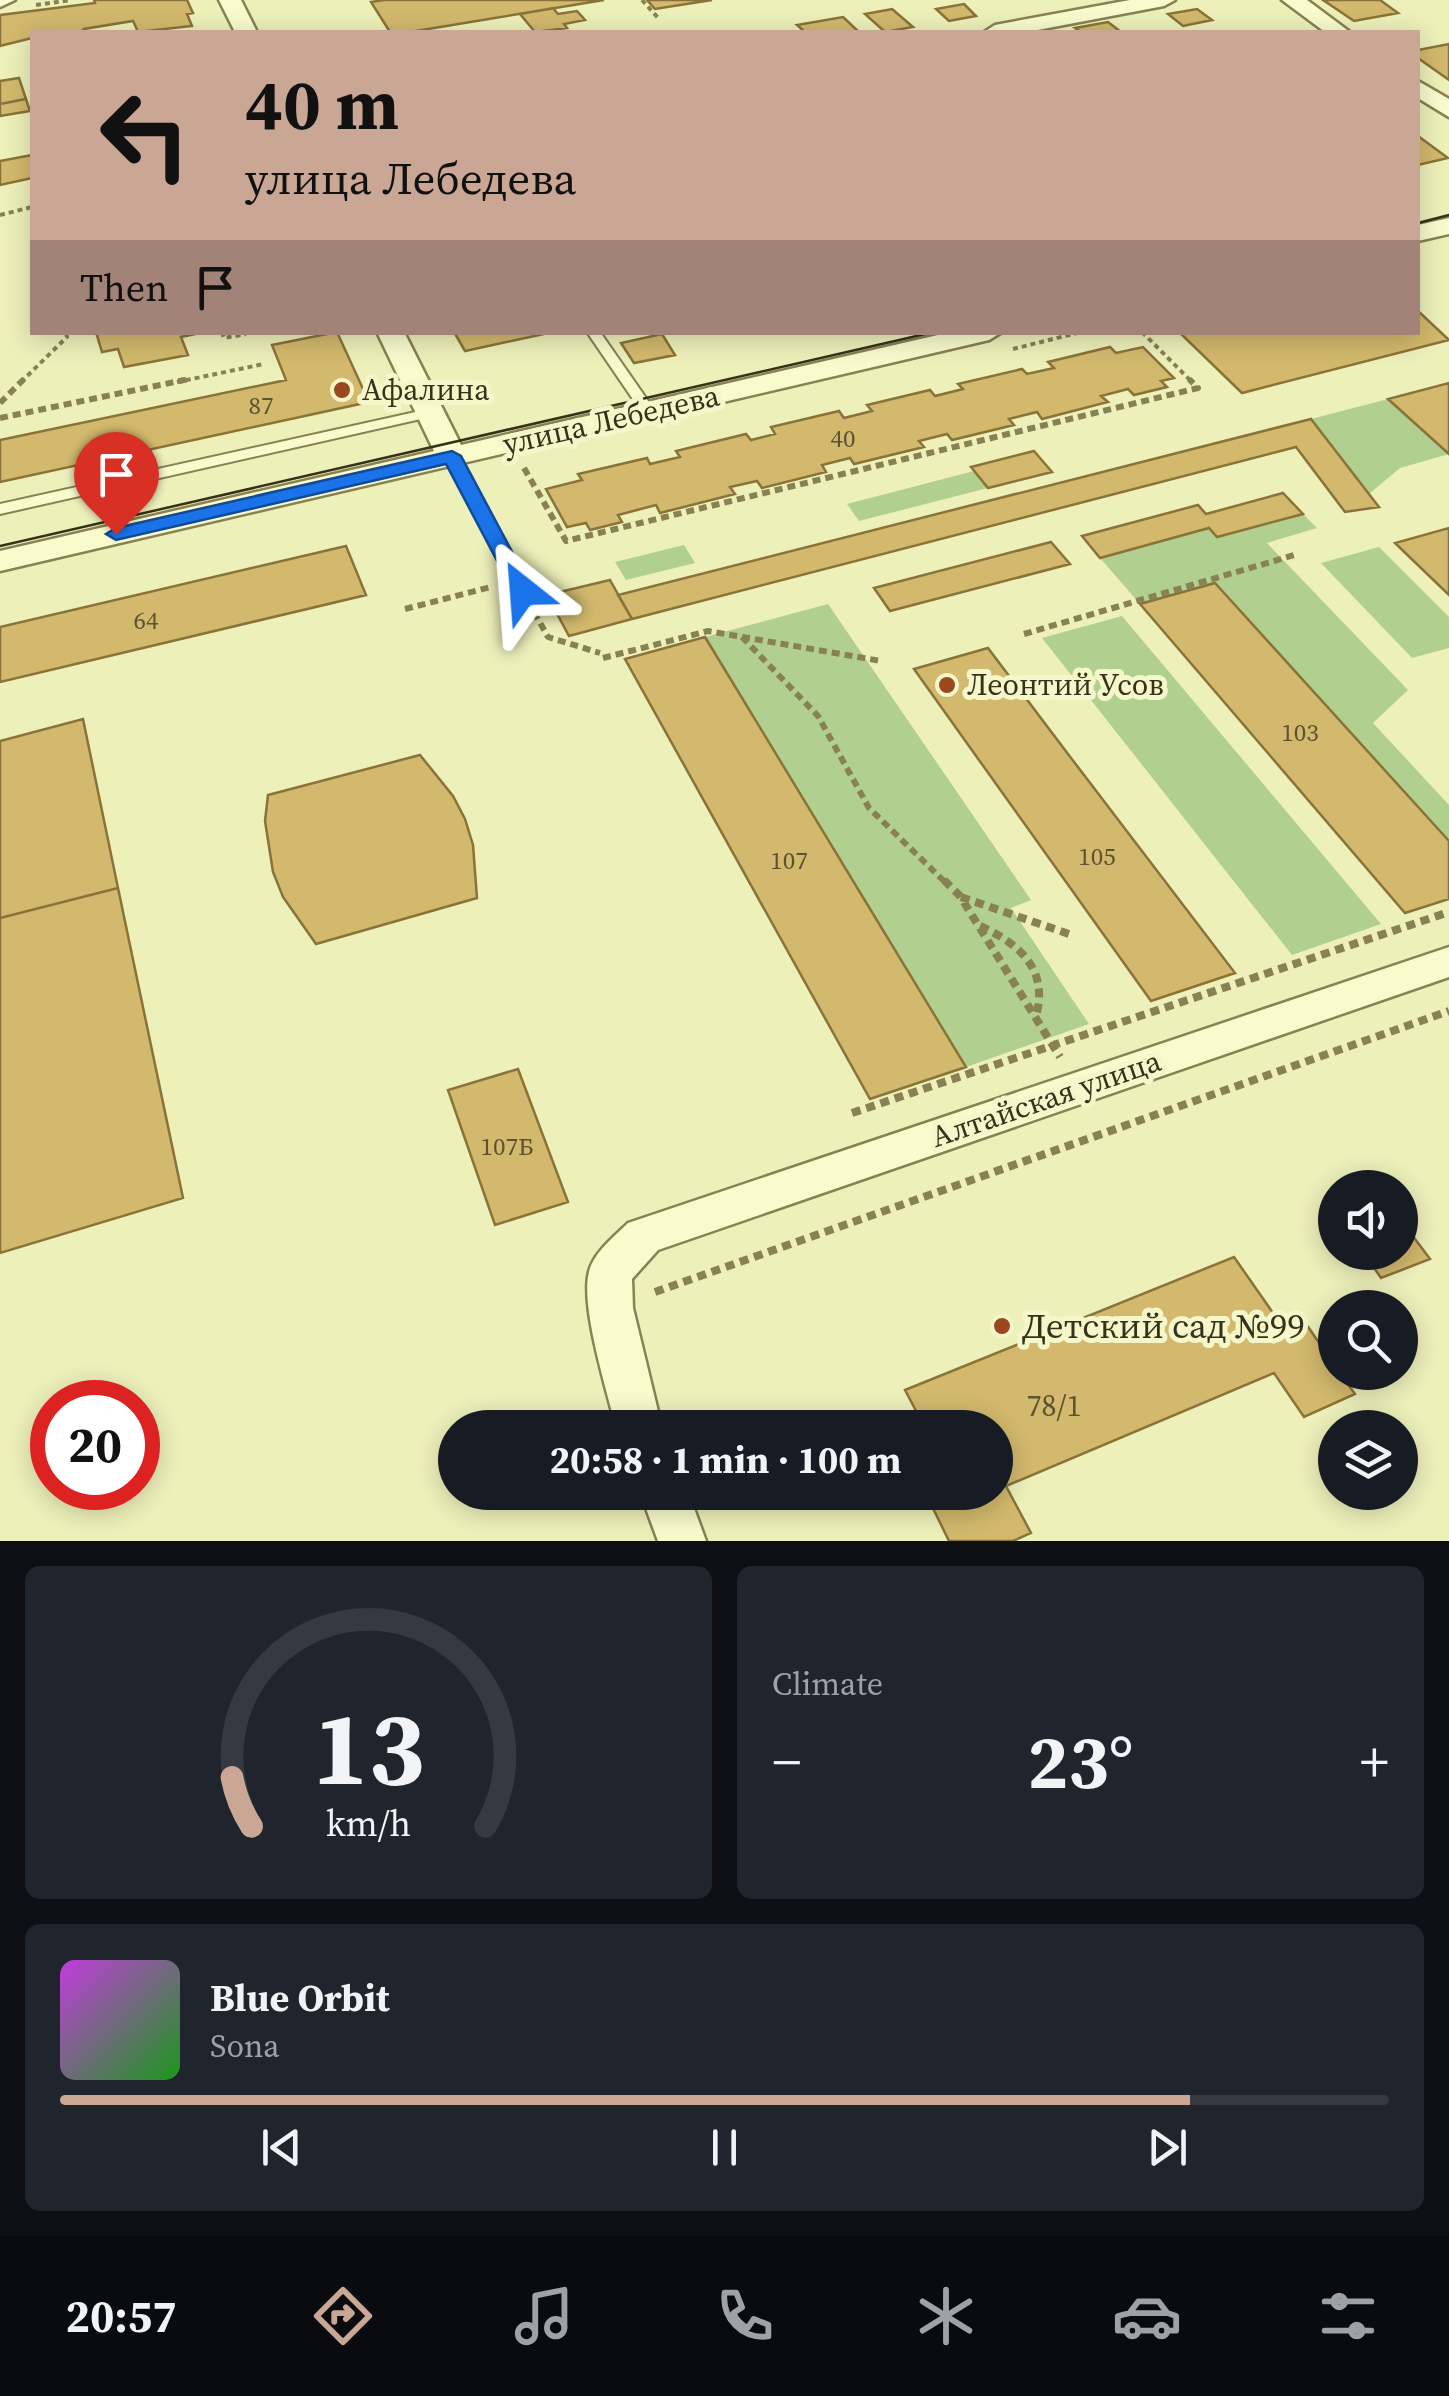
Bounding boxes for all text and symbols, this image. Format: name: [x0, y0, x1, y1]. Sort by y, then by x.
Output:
text: 40 m: [245, 56, 399, 152]
icon: left: [80, 70, 210, 200]
text: улица Лебедева: [245, 147, 576, 209]
icon: arrive: [188, 260, 243, 315]
text: Then: [80, 262, 168, 314]
place label: Афалина: [362, 369, 490, 410]
street label: улица Лебедева: [499, 375, 724, 464]
marker: Афалина: [331, 379, 353, 401]
house number: 87: [248, 388, 274, 422]
house number: 40: [830, 421, 856, 455]
pin: [74, 432, 159, 535]
icon: arrive: [89, 447, 144, 502]
position arrow: [471, 539, 575, 643]
house number: 64: [133, 603, 159, 637]
place label: Леонтий Усов: [967, 664, 1164, 705]
marker: Леонтий Усов: [936, 674, 958, 696]
house number: 103: [1281, 715, 1319, 749]
house number: 105: [1078, 839, 1116, 873]
house number: 107: [770, 843, 808, 877]
street label: Алтайская улица: [926, 1040, 1167, 1157]
house number: 107Б: [481, 1129, 533, 1163]
map controls: [1318, 1170, 1418, 1510]
button: sound: [1318, 1170, 1418, 1270]
button: search: [1318, 1290, 1418, 1390]
place label: Детский сад №99: [1022, 1302, 1305, 1350]
marker: Детский сад №99: [991, 1315, 1013, 1337]
speed limit sign: 20: [30, 1380, 160, 1510]
house number: 78/1: [1027, 1385, 1081, 1426]
button: layers: [1318, 1410, 1418, 1510]
text: 20:58 · 1 min · 100 m: [549, 1434, 902, 1486]
text: Climate: [772, 1662, 883, 1706]
text: 13: [312, 1676, 425, 1819]
text: 23°: [1028, 1710, 1133, 1813]
text: −: [772, 1724, 801, 1799]
text: +: [1360, 1724, 1389, 1799]
text: km/h: [326, 1799, 411, 1848]
text: Blue Orbit: [210, 1972, 390, 2024]
text: Sona: [210, 2024, 280, 2068]
icon: previous: [254, 2120, 309, 2175]
icon: pause: [697, 2120, 752, 2175]
icon: next: [1140, 2120, 1195, 2175]
icon: directions: [308, 2281, 378, 2351]
icon: music: [509, 2281, 579, 2351]
icon: phone: [710, 2281, 780, 2351]
icon: climate: [911, 2281, 981, 2351]
icon: car: [1112, 2281, 1182, 2351]
icon: filters: [1313, 2281, 1383, 2351]
text: 20:57: [66, 2285, 177, 2347]

